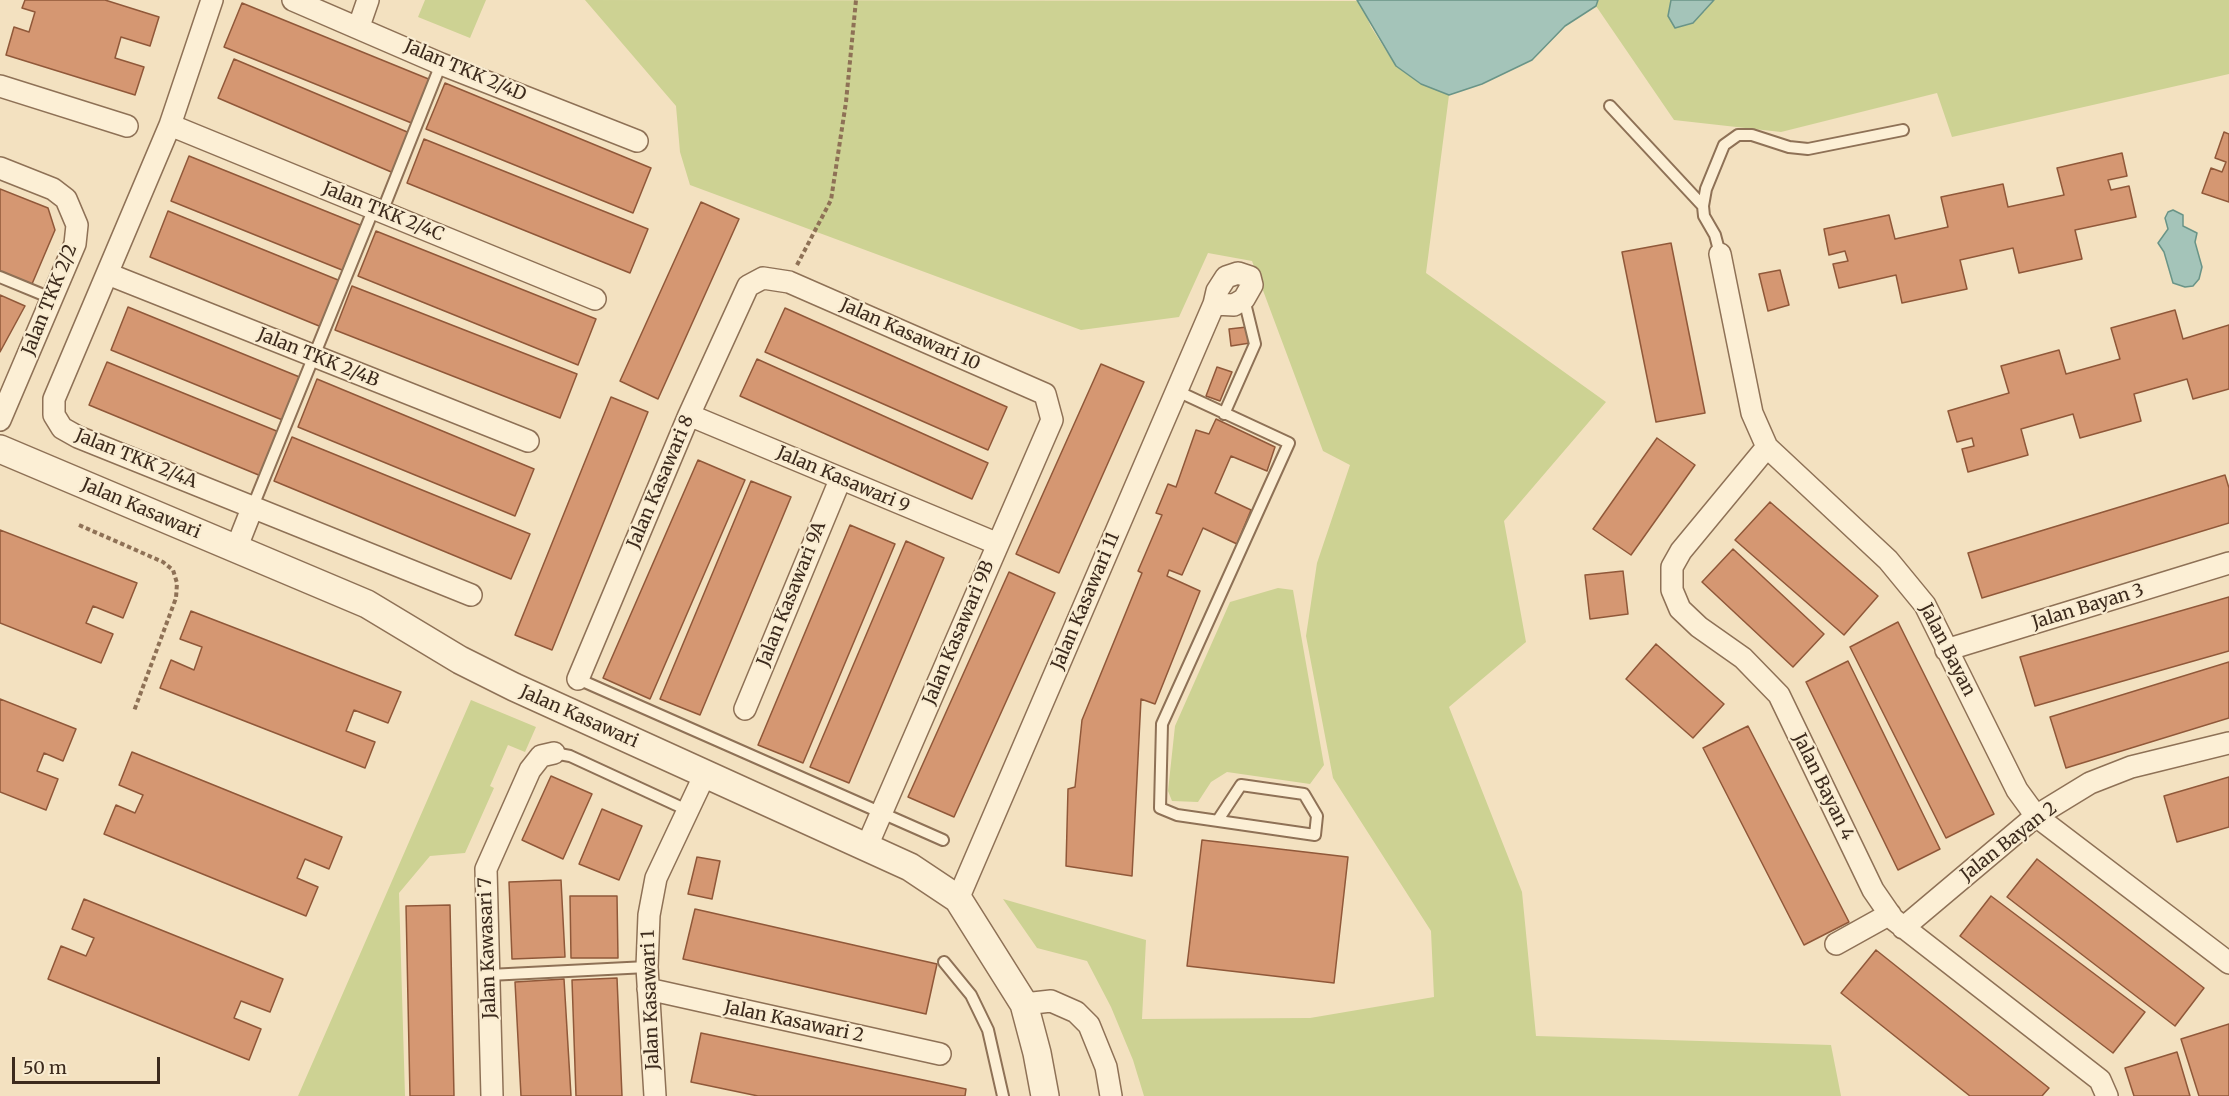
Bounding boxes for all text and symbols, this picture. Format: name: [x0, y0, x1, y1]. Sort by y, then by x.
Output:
street label: Jalan TKK 2/4D: [401, 36, 529, 106]
street label: Jalan TKK 2/4C: [319, 178, 447, 246]
street label: Jalan TKK 2/2: [18, 241, 82, 359]
street label: Jalan Kasawari 10: [837, 294, 983, 376]
street label: Jalan TKK 2/4B: [254, 324, 382, 392]
street label: Jalan Kasawari 8: [623, 412, 699, 552]
street label: Jalan TKK 2/4A: [72, 425, 200, 493]
street label: Jalan Kasawari 9: [773, 442, 913, 518]
street label: Jalan Kasawari: [78, 474, 204, 544]
street label: Jalan Kasawari 9A: [753, 518, 831, 670]
street label: Jalan Kasawari 11: [1047, 529, 1125, 673]
street label: Jalan Kasawari 9B: [919, 558, 999, 708]
street label: Jalan Bayan 3: [2030, 580, 2146, 634]
street label: Jalan Bayan: [1914, 600, 1980, 700]
street label: Jalan Kasawari: [516, 681, 642, 753]
street label: Jalan Bayan 4: [1788, 730, 1858, 844]
street label: Jalan Bayan 2: [1957, 798, 2061, 886]
street label: Jalan Kawasari 7: [475, 877, 501, 1019]
street label: Jalan Kasawari 1: [638, 930, 664, 1070]
street label: Jalan Kasawari 2: [722, 997, 866, 1047]
scale bar: [15, 1045, 164, 1083]
text: 50 m: [23, 1056, 67, 1079]

